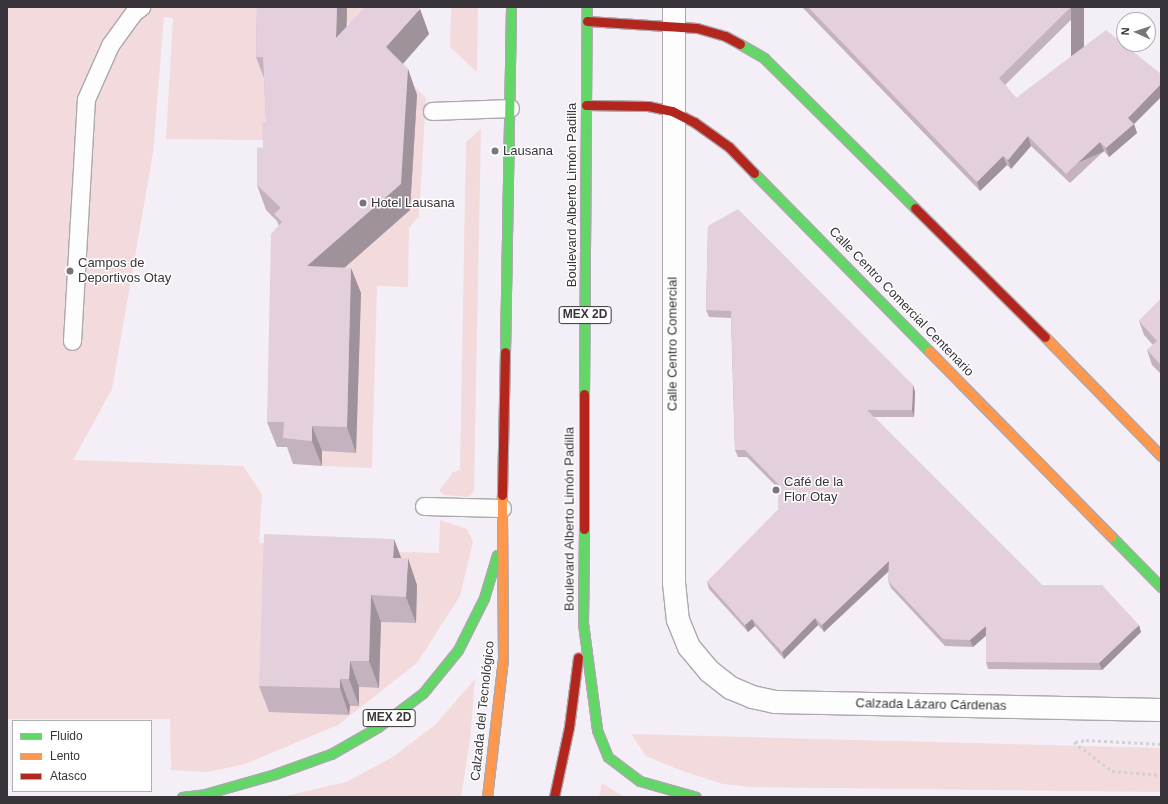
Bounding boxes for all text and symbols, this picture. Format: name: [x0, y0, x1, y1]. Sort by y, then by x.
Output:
north arrow: [1116, 12, 1156, 52]
text: N: [1119, 27, 1131, 36]
street label: Boulevard Alberto Limón Padilla: [564, 103, 580, 287]
place label: Lausana: [503, 143, 553, 159]
marker: Lausana: [490, 146, 500, 156]
place label: Hotel Lausana: [371, 195, 455, 211]
marker: Hotel Lausana: [358, 198, 368, 208]
street label: Calle Centro Comercial Centenario: [825, 224, 977, 380]
place label: Campos de Deportivos Otay: [78, 256, 171, 287]
marker: Campos de Deportivos Otay: [65, 266, 75, 276]
street label: Calle Centro Comercial: [665, 277, 681, 411]
road number: MEX 2D: [558, 305, 612, 325]
street label: Boulevard Alberto Limón Padilla: [562, 427, 578, 611]
place label: Café de la Flor Otay: [784, 475, 843, 506]
marker: Café de la Flor Otay: [771, 485, 781, 495]
street label: Calzada del Tecnológico: [468, 640, 498, 782]
street label: Calzada Lázaro Cárdenas: [855, 696, 1007, 714]
road number: MEX 2D: [362, 708, 416, 728]
legend: [12, 720, 152, 792]
text: Fluido: [50, 729, 83, 743]
text: Lento: [50, 749, 80, 763]
text: Atasco: [50, 769, 87, 783]

